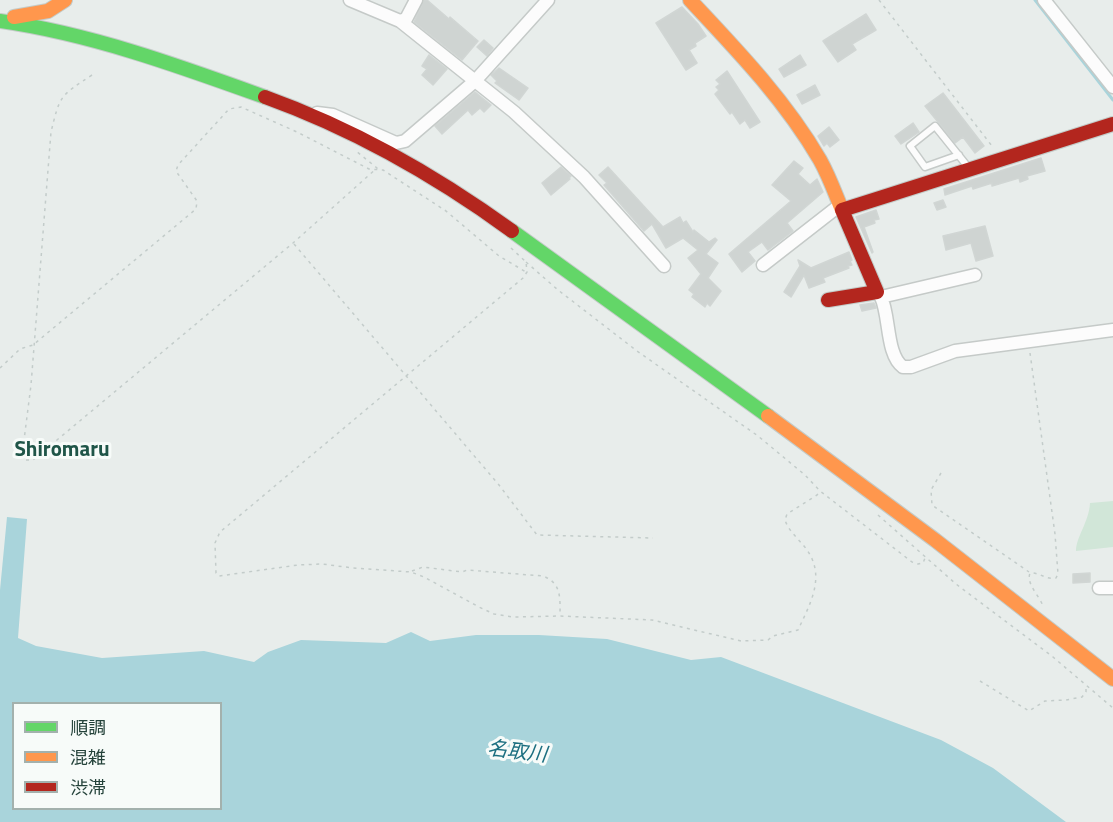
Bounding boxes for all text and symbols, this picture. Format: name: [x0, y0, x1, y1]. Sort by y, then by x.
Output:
district label: Shiromaru: [14, 438, 110, 464]
legend: [12, 702, 222, 810]
text: 順調: [70, 714, 106, 741]
water label: 名取川: [486, 737, 548, 769]
text: 混雑: [70, 744, 106, 771]
text: 渋滞: [70, 774, 106, 801]

